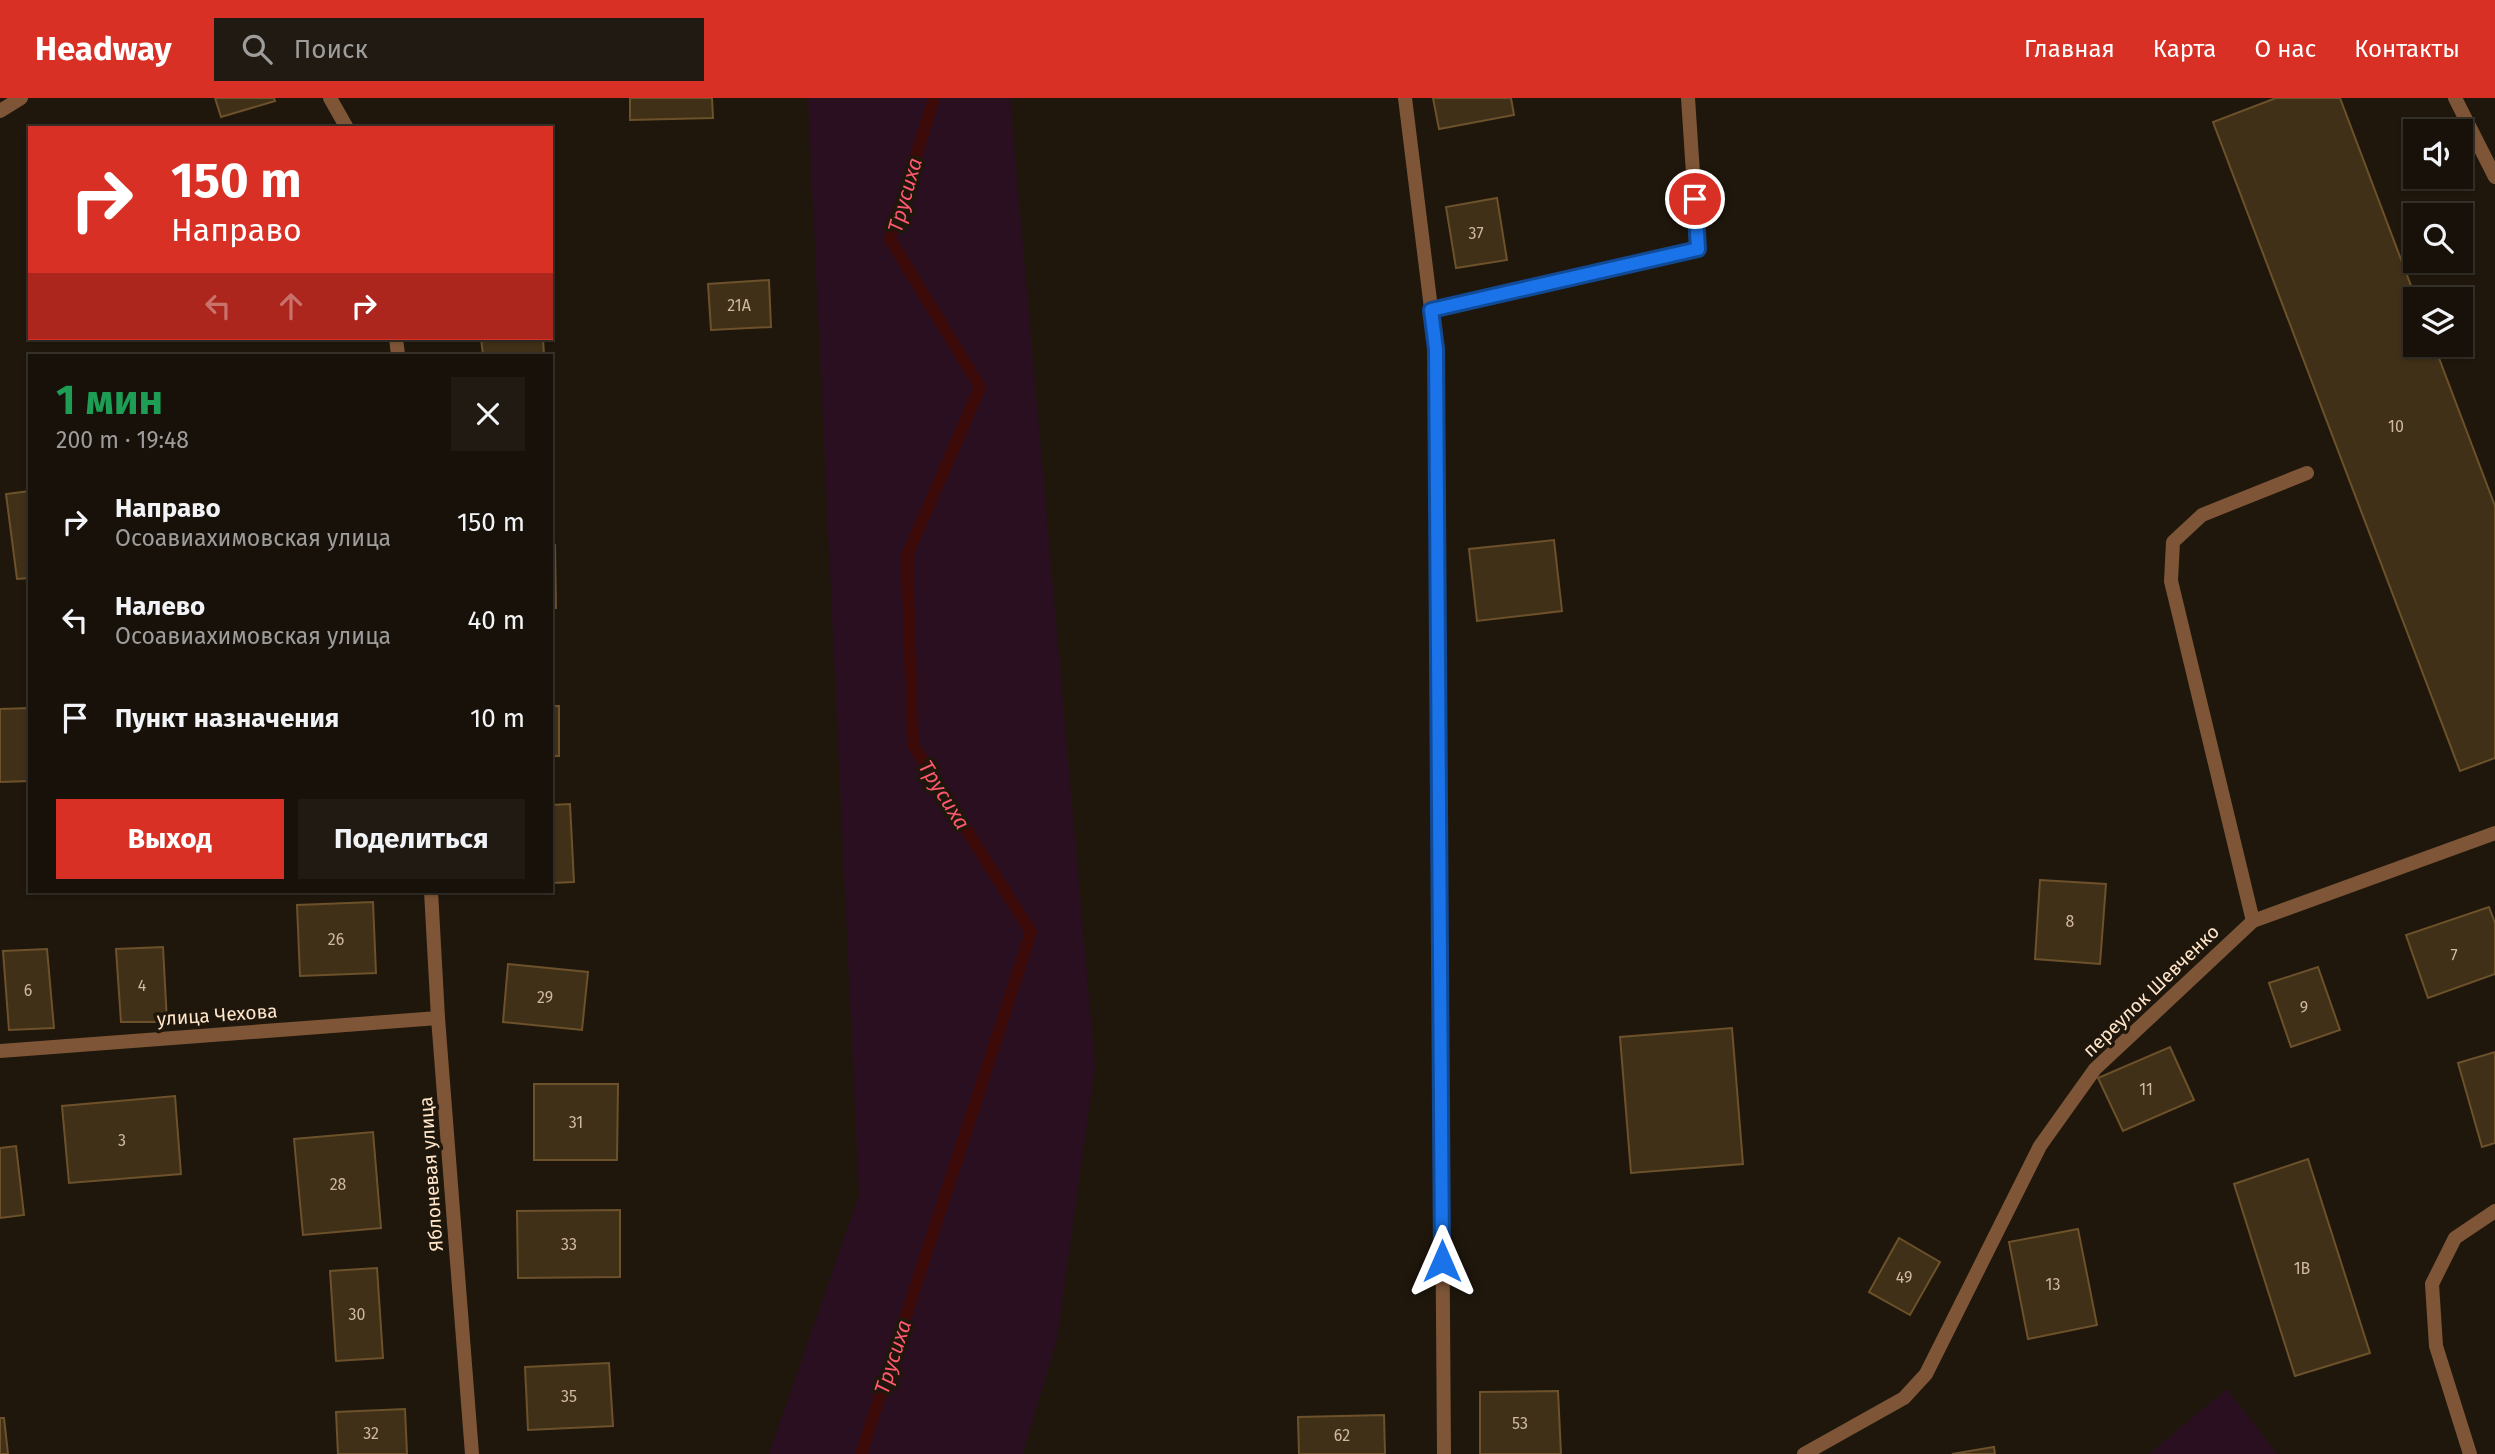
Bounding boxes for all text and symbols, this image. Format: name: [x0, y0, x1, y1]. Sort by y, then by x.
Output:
search box: [214, 18, 704, 81]
text: Headway: [35, 29, 172, 69]
icon: search: [238, 30, 276, 68]
text: Поиск: [294, 34, 368, 65]
text: Главная: [2024, 35, 2115, 63]
text: Карта: [2153, 35, 2216, 63]
text: О нас: [2254, 35, 2316, 63]
text: Контакты: [2354, 35, 2460, 63]
map controls: [2403, 119, 2473, 357]
button: sound: [2403, 119, 2473, 189]
text: 150 m: [171, 151, 302, 210]
icon: right: [56, 154, 147, 245]
water label: Трусиха: [882, 155, 928, 235]
pin: [1665, 169, 1725, 229]
icon: arrive: [1676, 180, 1714, 218]
button: search: [2403, 203, 2473, 273]
text: Направо: [171, 211, 302, 249]
house number: 37: [1468, 224, 1484, 243]
icon: left: [199, 287, 237, 325]
icon: ahead: [272, 287, 310, 325]
icon: right: [345, 287, 383, 325]
button: layers: [2403, 287, 2473, 357]
house number: 21А: [727, 296, 752, 315]
text: 1 мин: [56, 375, 163, 425]
button: close: [451, 377, 525, 451]
house number: 10: [2388, 417, 2404, 436]
text: 200 m · 19:48: [56, 426, 189, 454]
text: Направо: [115, 493, 221, 524]
icon: right: [56, 503, 94, 541]
text: 150 m: [457, 507, 525, 538]
text: Осоавиахимовская улица: [115, 524, 391, 552]
text: Налево: [115, 591, 205, 622]
icon: left: [56, 601, 94, 639]
text: 40 m: [467, 605, 525, 636]
text: Осоавиахимовская улица: [115, 622, 391, 650]
icon: arrive: [56, 699, 94, 737]
text: Пункт назначения: [115, 703, 339, 734]
text: 10 m: [470, 703, 525, 734]
water label: Трусиха: [913, 756, 975, 834]
button: Выход: [56, 799, 284, 879]
button: Поделиться: [298, 799, 525, 879]
house number: 8: [2066, 912, 2075, 931]
street label: переулок Шевченко: [2078, 920, 2224, 1062]
house number: 26: [328, 930, 344, 949]
house number: 7: [2450, 946, 2458, 965]
house number: 4: [138, 976, 147, 995]
house number: 6: [24, 981, 32, 1000]
house number: 29: [537, 988, 553, 1007]
house number: 9: [2300, 998, 2308, 1017]
street label: улица Чехова: [156, 999, 278, 1031]
house number: 11: [2139, 1080, 2153, 1099]
street label: Яблоневая улица: [414, 1096, 448, 1252]
house number: 31: [569, 1113, 583, 1132]
house number: 3: [118, 1131, 126, 1150]
house number: 28: [330, 1175, 347, 1194]
position arrow: [1405, 1224, 1479, 1298]
house number: 33: [561, 1235, 577, 1254]
house number: 1В: [2294, 1259, 2311, 1278]
house number: 49: [1896, 1268, 1912, 1287]
house number: 13: [2046, 1275, 2060, 1294]
house number: 30: [349, 1305, 366, 1324]
water label: Трусиха: [869, 1317, 917, 1397]
house number: 35: [561, 1387, 577, 1406]
house number: 53: [1512, 1414, 1528, 1433]
house number: 32: [363, 1424, 379, 1443]
house number: 62: [1334, 1426, 1350, 1445]

